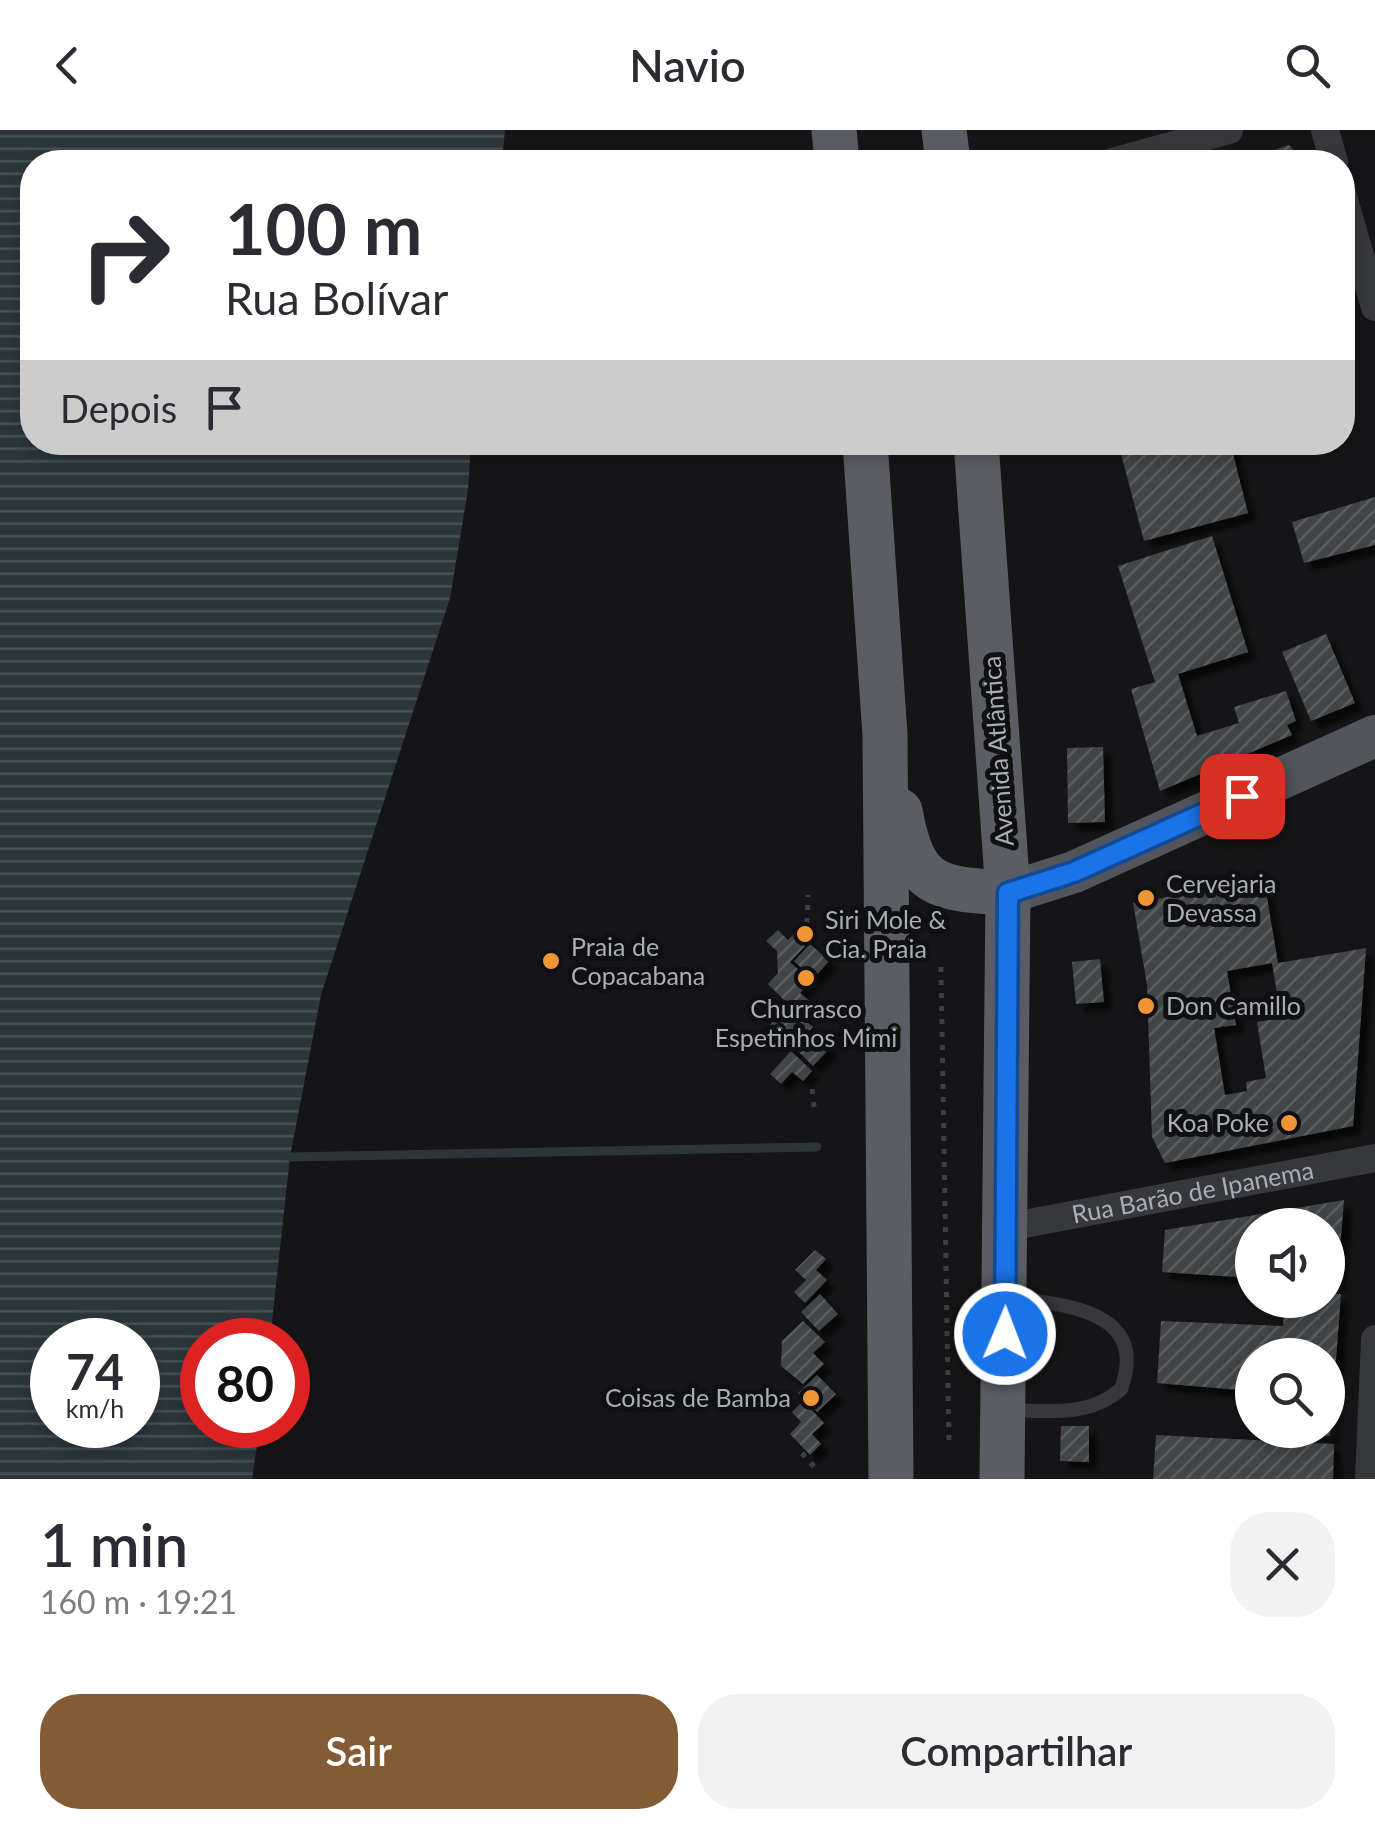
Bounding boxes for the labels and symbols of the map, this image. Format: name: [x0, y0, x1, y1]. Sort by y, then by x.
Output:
street label: Avenida Atlântica: [975, 655, 1019, 847]
pin: [1200, 754, 1285, 839]
place label: Cervejaria Devassa: [1166, 868, 1276, 927]
marker: Cervejaria Devassa: [1135, 887, 1157, 909]
place label: Siri Mole & Cia. Praia: [825, 904, 946, 963]
marker: Siri Mole & Cia. Praia: [794, 923, 816, 945]
place label: Praia de Copacabana: [571, 931, 705, 990]
marker: Praia de Copacabana: [540, 950, 562, 972]
marker: Churrasco Espetinhos Mimi: [795, 967, 817, 989]
place label: Don Camillo: [1166, 990, 1301, 1020]
place label: Churrasco Espetinhos Mimi: [715, 993, 897, 1052]
marker: Don Camillo: [1135, 995, 1157, 1017]
place label: Koa Poke: [1167, 1107, 1269, 1137]
marker: Koa Poke: [1278, 1112, 1300, 1134]
street label: Rua Barão de Ipanema: [1069, 1154, 1316, 1229]
position arrow: [953, 1282, 1057, 1386]
speed limit sign: 80: [180, 1318, 310, 1448]
place label: Coisas de Bamba: [605, 1382, 791, 1412]
marker: Coisas de Bamba: [800, 1387, 822, 1409]

